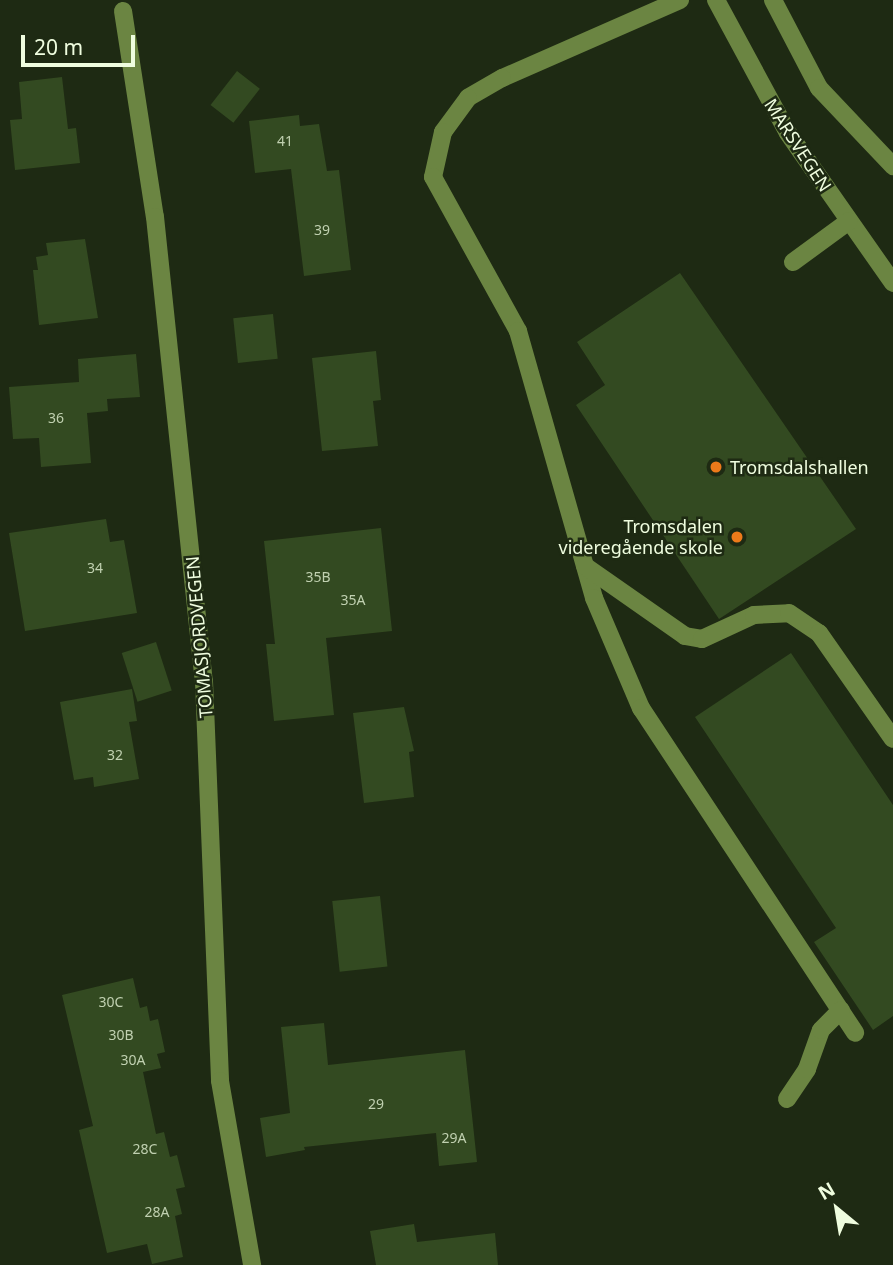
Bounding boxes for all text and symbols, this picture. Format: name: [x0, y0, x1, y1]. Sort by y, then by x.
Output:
scale bar: [24, 21, 138, 65]
text: 20 m: [34, 33, 83, 61]
street label: MARSVEGEN: [760, 94, 836, 196]
house number: 41: [277, 133, 293, 149]
house number: 39: [314, 222, 330, 238]
house number: 36: [48, 410, 64, 426]
place label: Tromsdalshallen: [730, 456, 869, 478]
marker: Tromsdalshallen: [708, 459, 724, 475]
place label: Tromsdalen videregående skole: [558, 516, 723, 558]
marker: Tromsdalen videregående skole: [729, 529, 745, 545]
street label: TOMASJORDVEGEN: [181, 555, 217, 719]
house number: 34: [87, 560, 103, 576]
house number: 35B: [305, 569, 331, 585]
house number: 35A: [341, 592, 365, 608]
house number: 32: [107, 747, 123, 763]
house number: 30C: [99, 994, 123, 1010]
house number: 30B: [108, 1027, 134, 1043]
house number: 30A: [121, 1052, 145, 1068]
house number: 29: [368, 1096, 384, 1112]
house number: 29A: [442, 1130, 466, 1146]
house number: 28C: [133, 1141, 157, 1157]
north arrow: [802, 1174, 872, 1244]
text: N: [813, 1176, 840, 1206]
house number: 28A: [145, 1204, 169, 1220]

